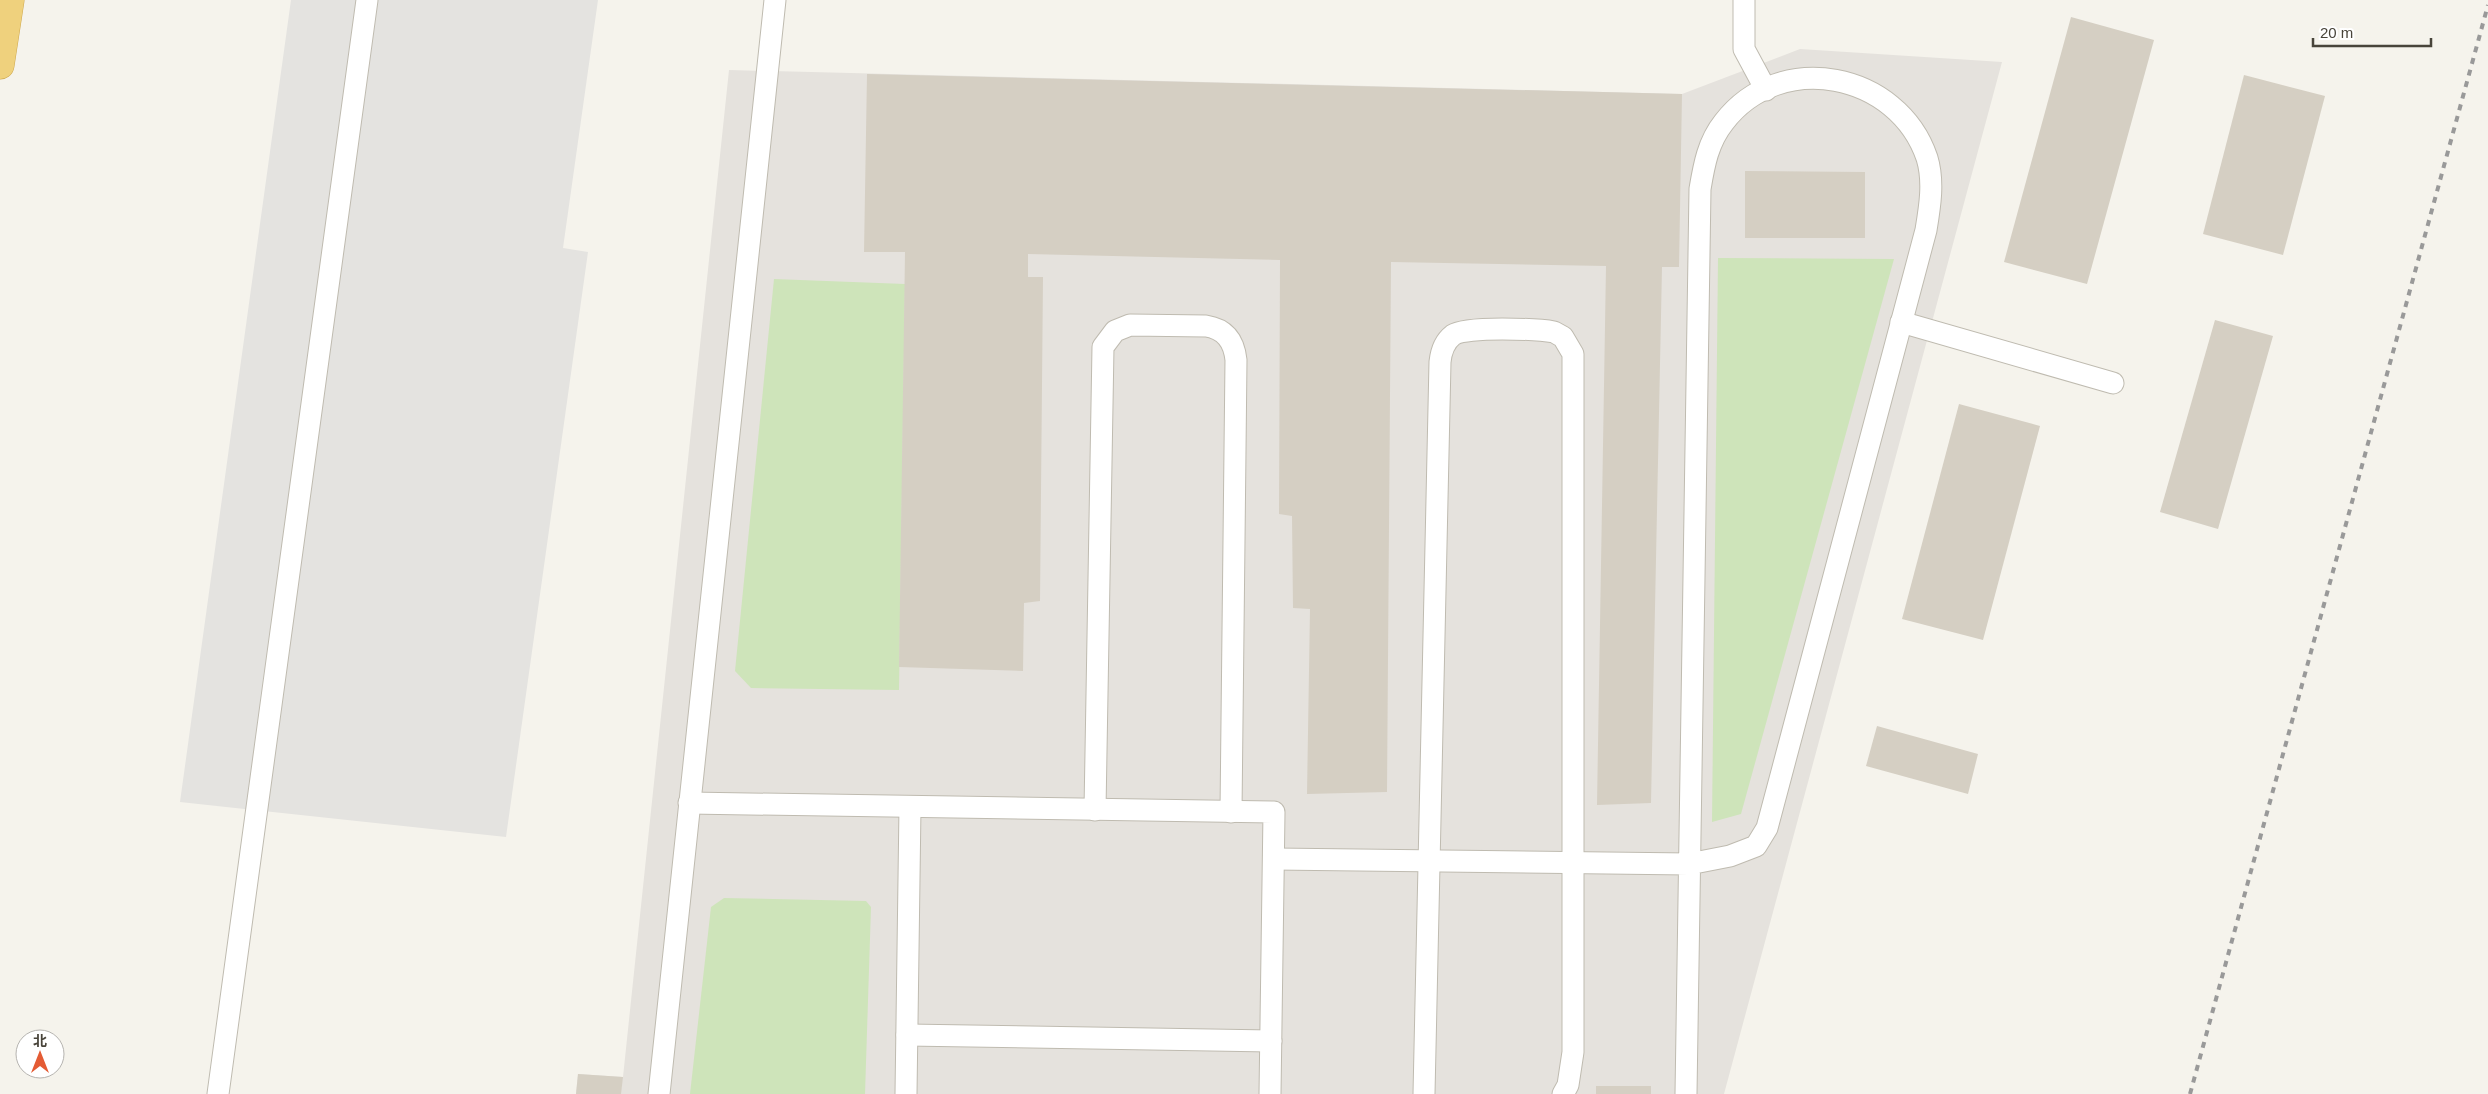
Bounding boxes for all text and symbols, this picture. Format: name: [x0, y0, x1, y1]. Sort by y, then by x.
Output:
scale bar: [2313, 15, 2430, 47]
text: 20 m: [2320, 24, 2353, 41]
north arrow: [15, 1029, 65, 1079]
text: 北: [33, 1033, 47, 1049]

